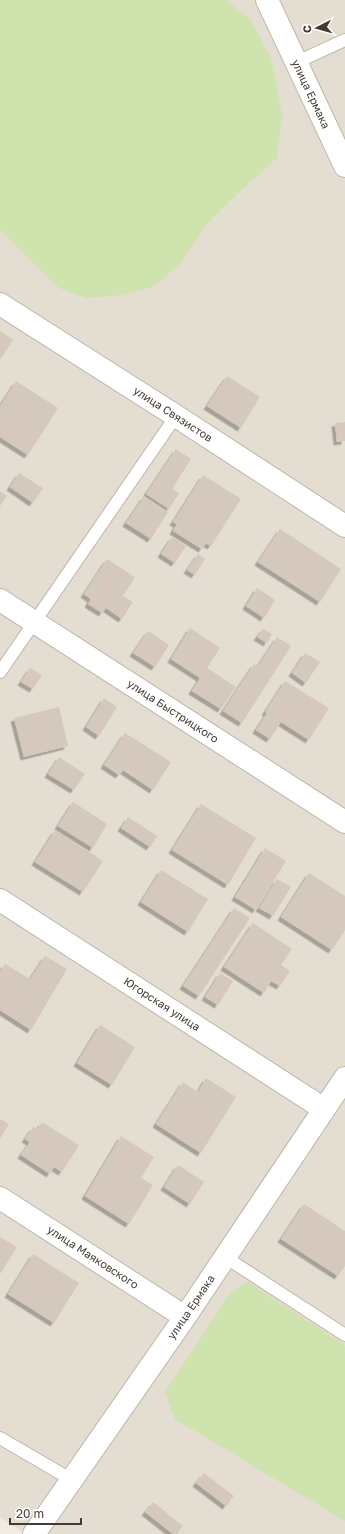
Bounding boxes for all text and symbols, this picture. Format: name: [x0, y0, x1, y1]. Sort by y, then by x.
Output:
north arrow: [297, 8, 337, 48]
text: С: [300, 24, 313, 34]
street label: улица Ермака: [290, 57, 333, 131]
street label: улица Связистов: [131, 383, 215, 444]
street label: улица Быстрицкого: [125, 676, 222, 745]
street label: Югорская улица: [122, 974, 203, 1033]
street label: улица Маяковского: [45, 1222, 142, 1291]
street label: улица Ермака: [164, 1272, 217, 1341]
scale bar: [10, 1500, 81, 1526]
text: 20 m: [16, 1506, 44, 1521]

